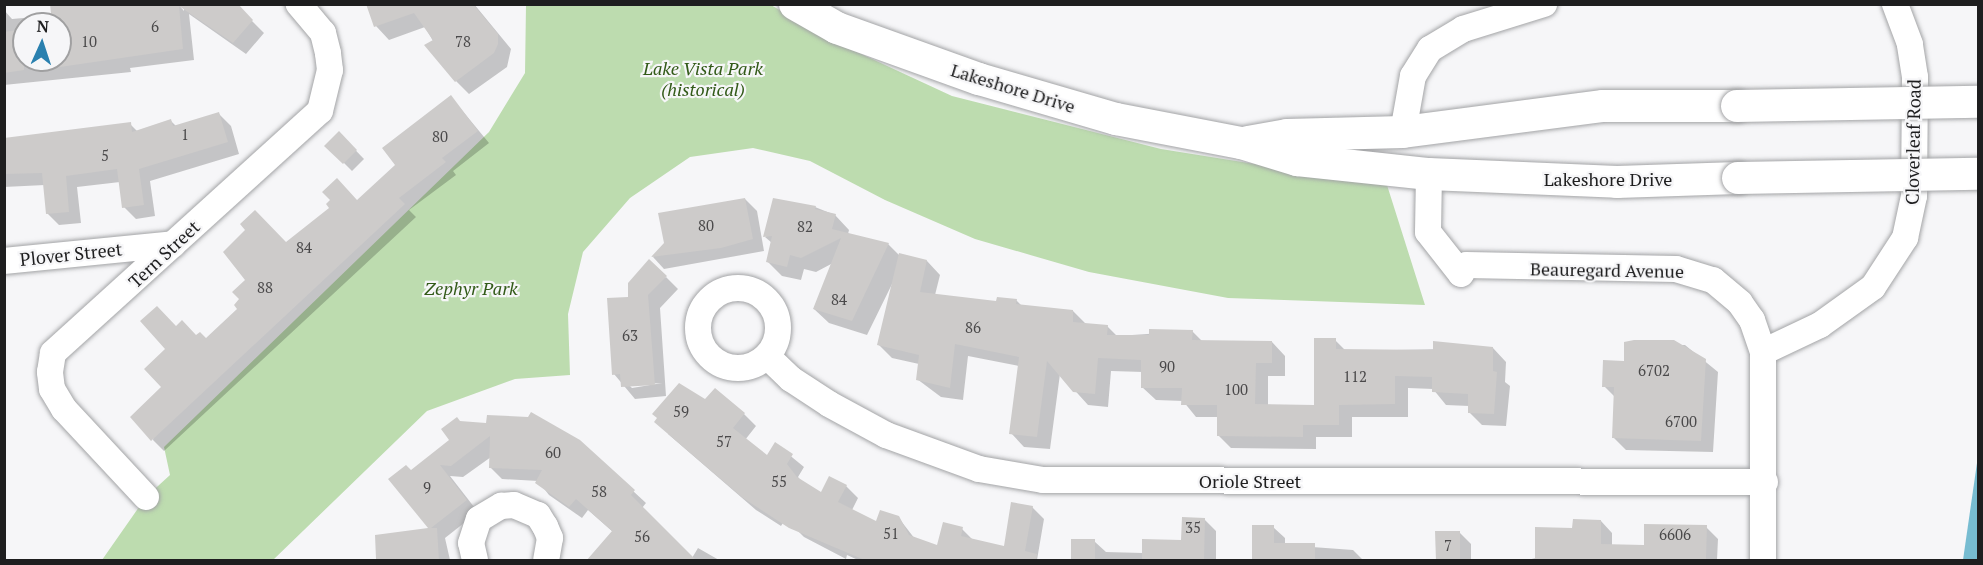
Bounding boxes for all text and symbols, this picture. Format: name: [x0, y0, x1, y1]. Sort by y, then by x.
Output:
north arrow: [12, 12, 72, 72]
text: N: [36, 15, 49, 37]
house number: 6: [151, 18, 159, 36]
house number: 10: [81, 33, 97, 51]
house number: 78: [455, 33, 471, 51]
park label: Lake Vista Park (historical): [643, 58, 763, 100]
street label: Lakeshore Drive: [948, 59, 1078, 117]
street label: Cloverleaf Road: [1901, 79, 1925, 205]
house number: 1: [181, 126, 189, 144]
house number: 80: [432, 128, 448, 146]
house number: 5: [101, 147, 109, 165]
street label: Lakeshore Drive: [1544, 168, 1672, 190]
street label: Tern Street: [124, 216, 204, 292]
house number: 80: [698, 217, 714, 235]
house number: 82: [797, 218, 813, 236]
street label: Plover Street: [19, 238, 123, 270]
house number: 84: [296, 239, 312, 257]
street label: Beauregard Avenue: [1530, 258, 1684, 282]
park label: Zephyr Park: [424, 277, 518, 299]
house number: 88: [257, 279, 273, 297]
house number: 84: [831, 291, 847, 309]
house number: 86: [965, 319, 981, 337]
house number: 63: [622, 327, 638, 345]
house number: 90: [1159, 358, 1175, 376]
house number: 6702: [1638, 362, 1670, 380]
house number: 112: [1343, 368, 1367, 386]
house number: 100: [1224, 381, 1248, 399]
house number: 59: [673, 403, 689, 421]
house number: 6700: [1665, 413, 1697, 431]
house number: 57: [716, 433, 732, 451]
house number: 60: [545, 444, 561, 462]
street label: Oriole Street: [1199, 470, 1301, 492]
house number: 55: [771, 473, 787, 491]
house number: 9: [423, 479, 431, 497]
house number: 58: [591, 483, 607, 501]
house number: 35: [1185, 519, 1201, 537]
house number: 51: [883, 525, 899, 543]
house number: 6606: [1659, 526, 1691, 544]
house number: 56: [634, 528, 650, 546]
house number: 7: [1444, 537, 1452, 555]

